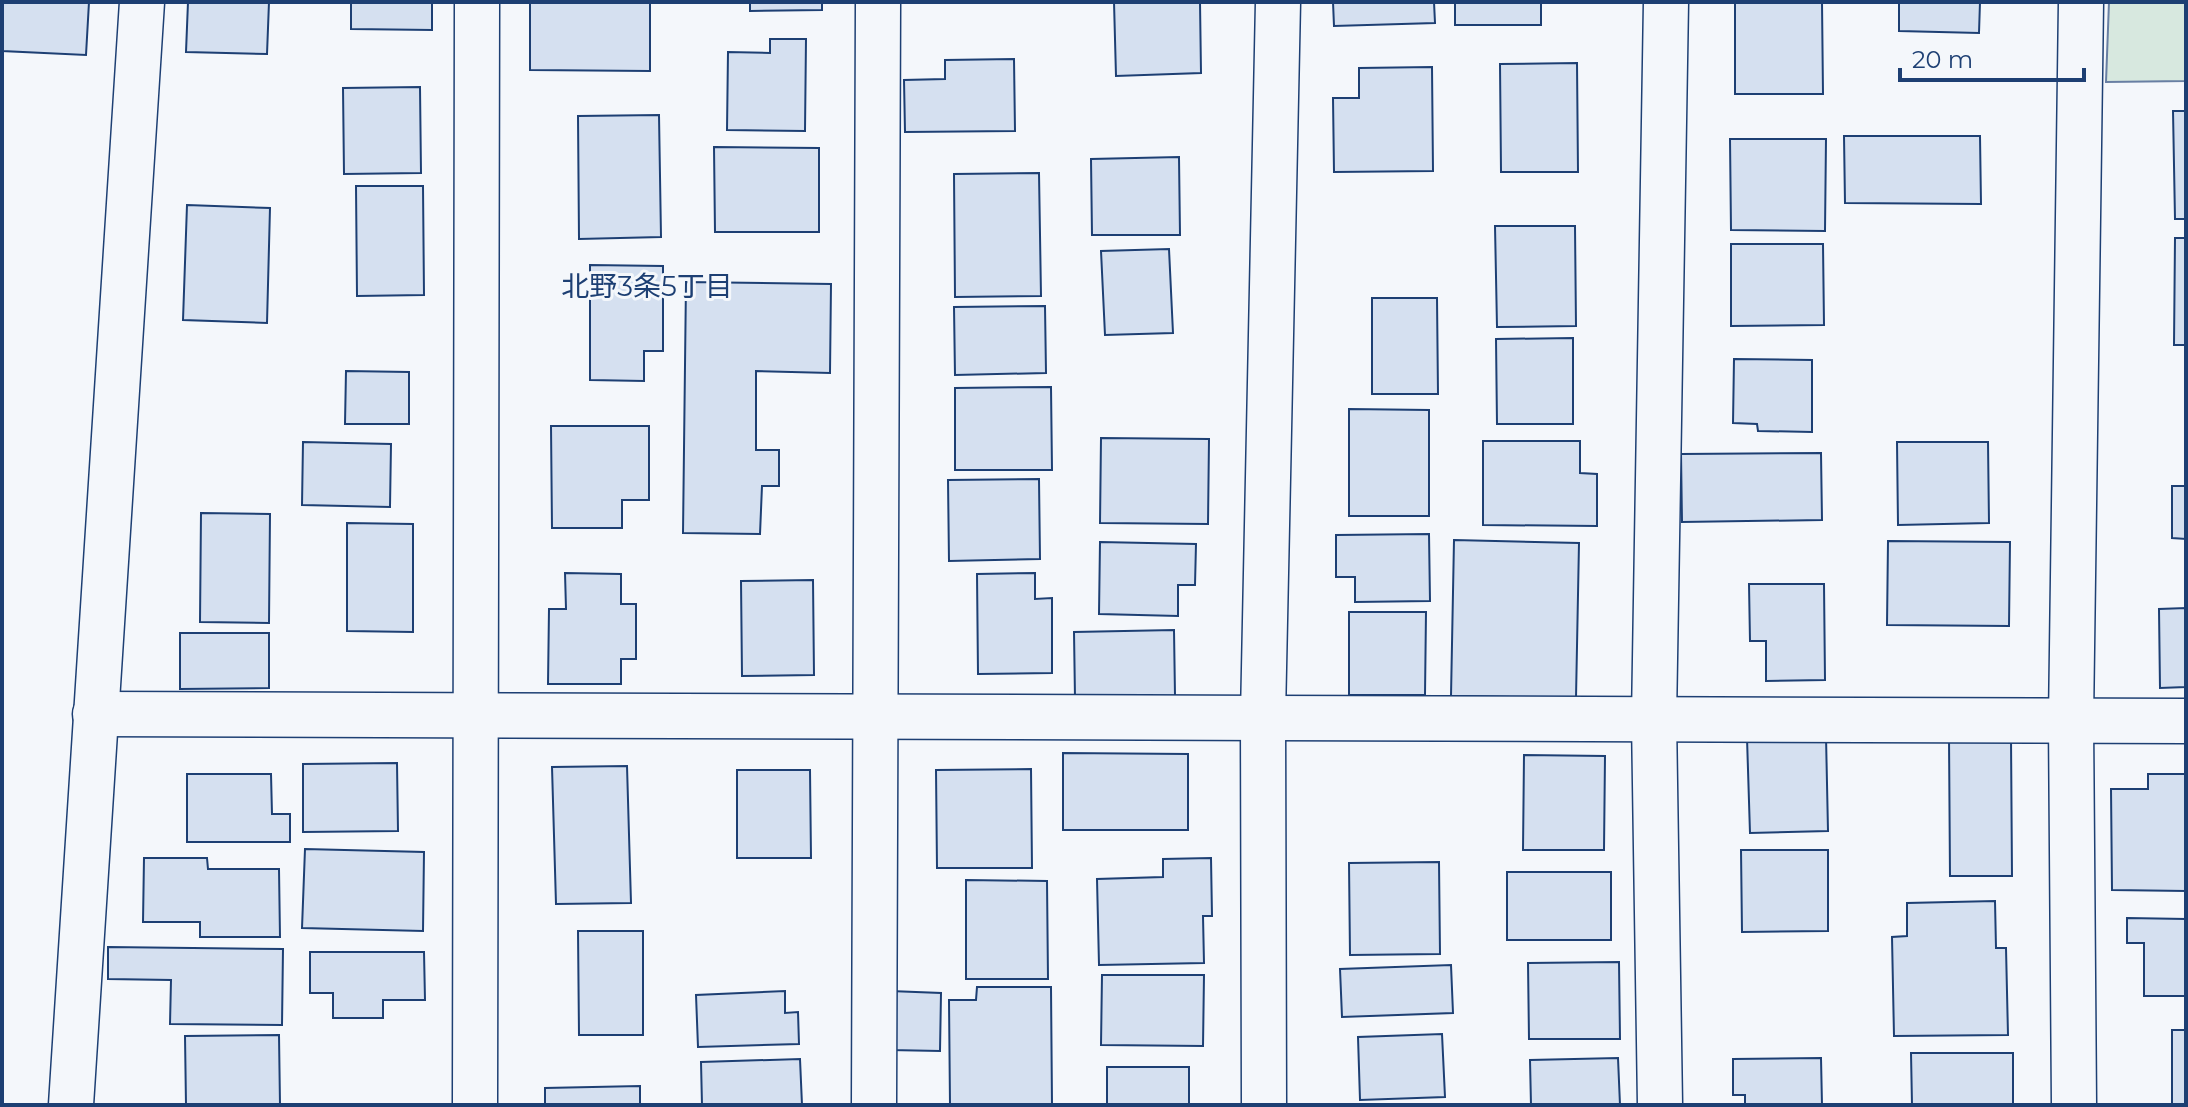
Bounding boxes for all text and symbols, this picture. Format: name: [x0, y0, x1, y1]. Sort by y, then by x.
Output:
scale bar: [1900, 32, 2084, 82]
text: 20 m: [1912, 45, 1973, 74]
district label: 北野3条5丁目: [561, 269, 733, 303]

